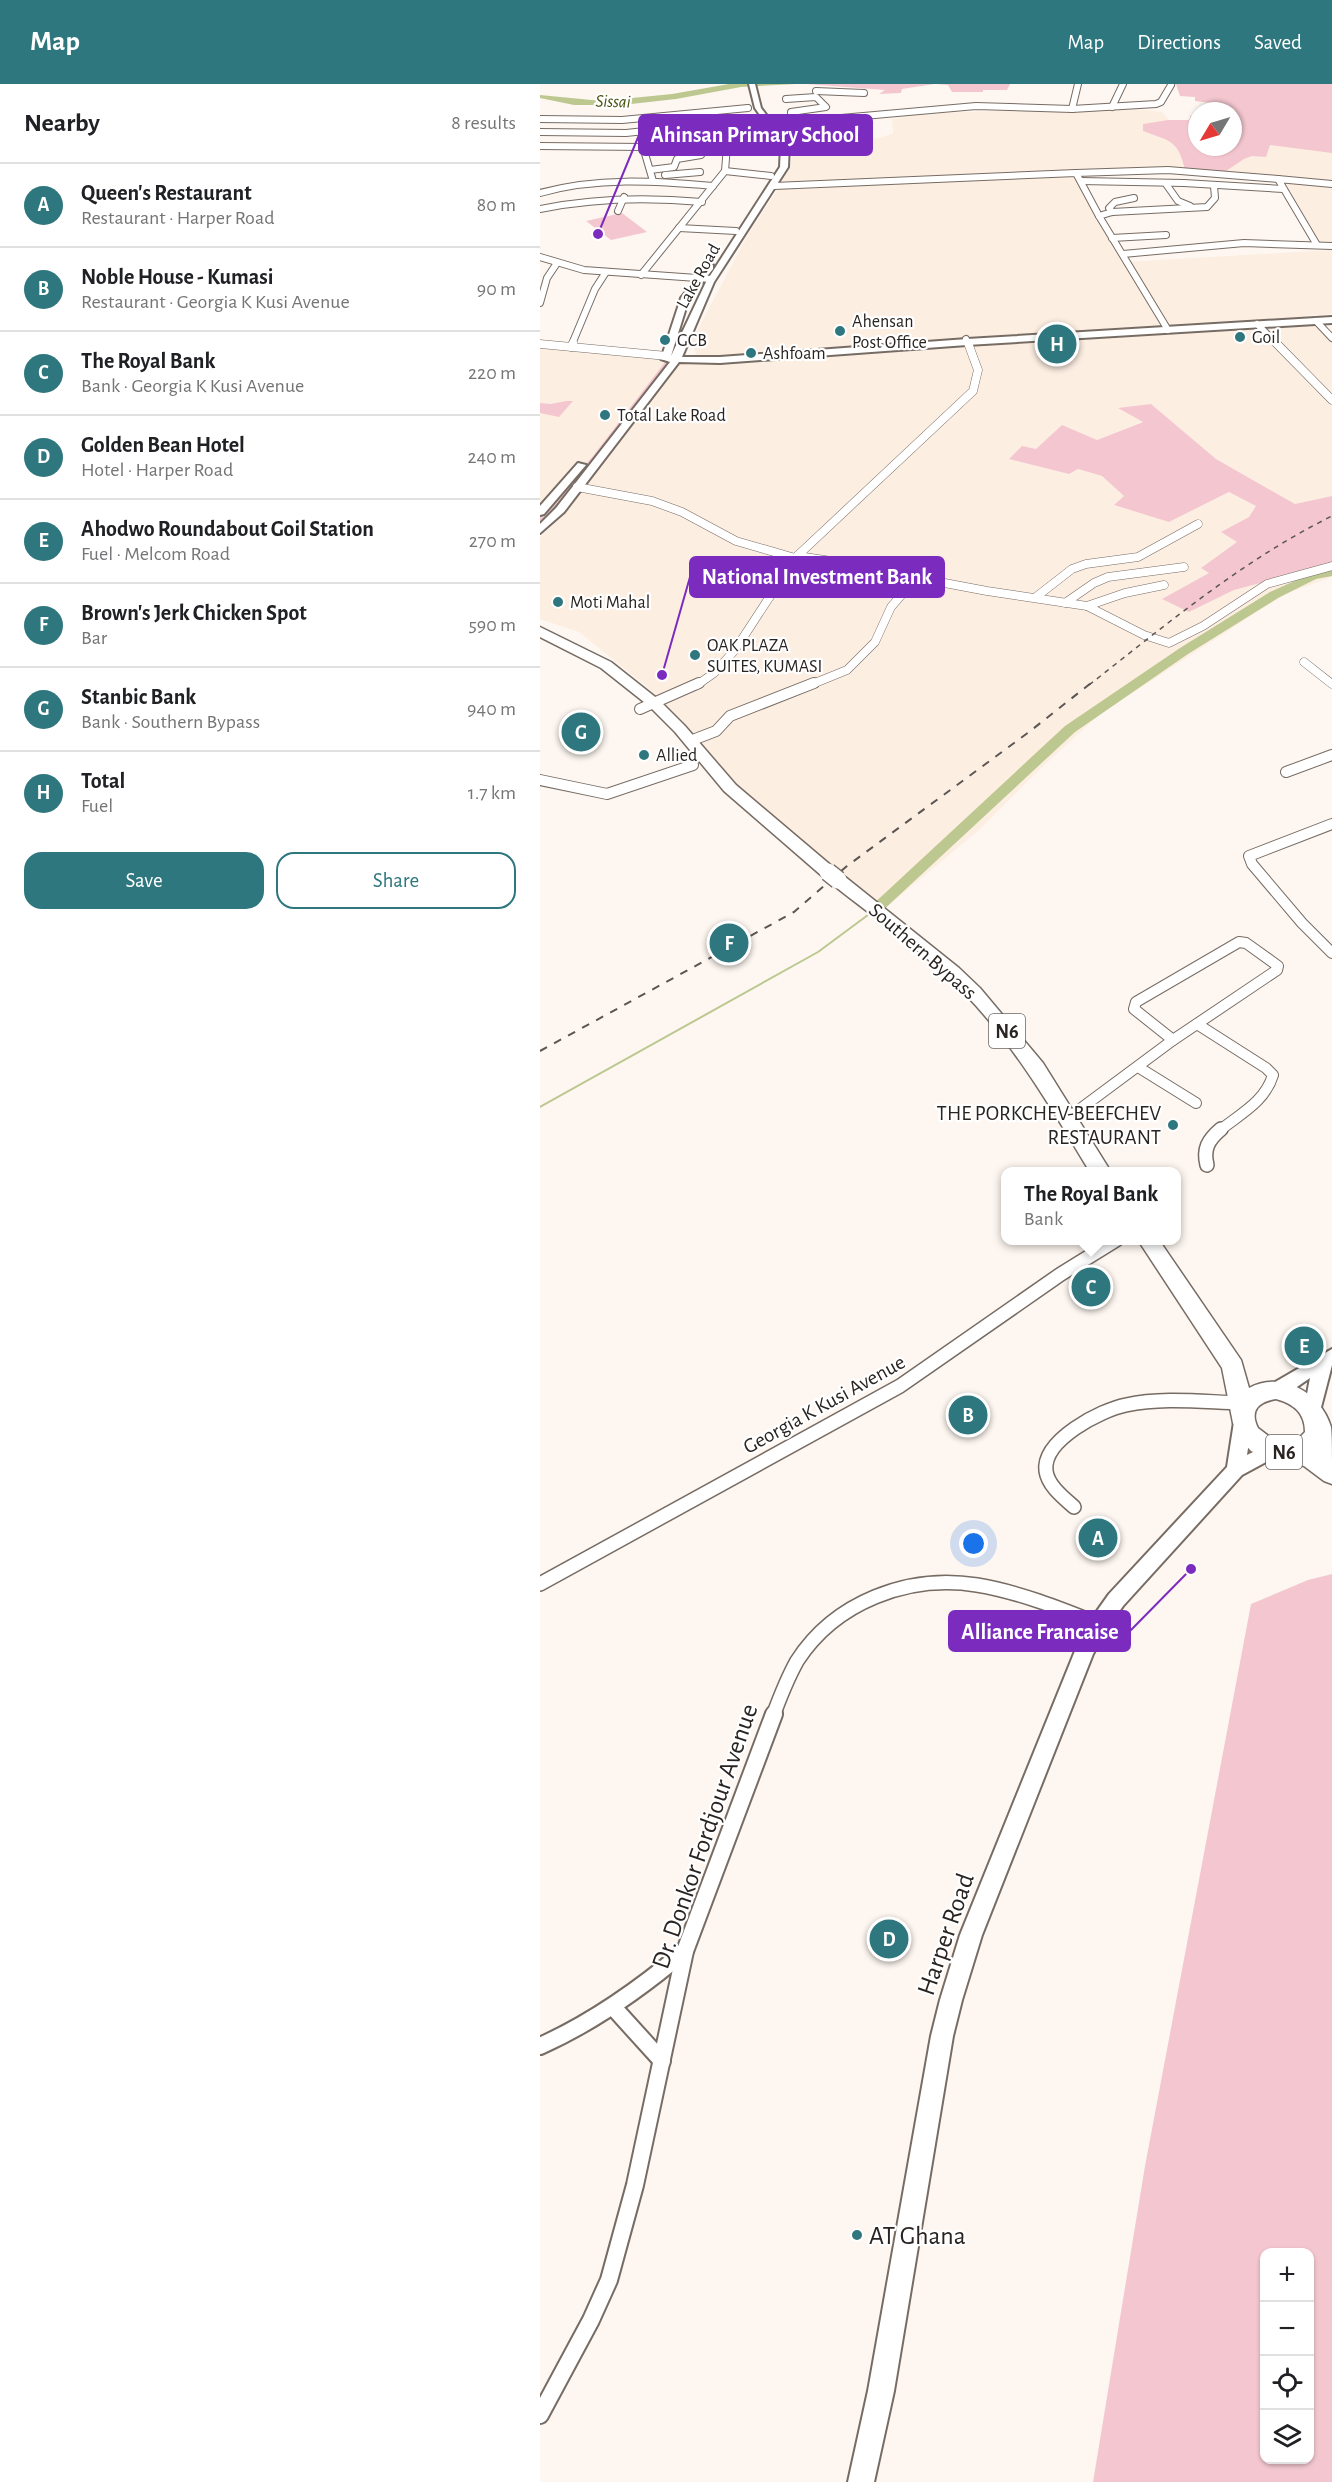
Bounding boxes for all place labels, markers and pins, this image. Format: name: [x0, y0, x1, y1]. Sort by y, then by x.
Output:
callout: Ahinsan Primary School: [639, 115, 872, 155]
place label: Ahensan Post Office: [852, 313, 927, 352]
pin: H: [1038, 322, 1076, 366]
marker: Ahensan Post Office: [833, 324, 847, 338]
place label: Goil: [1252, 329, 1280, 347]
marker: Goil: [1233, 330, 1247, 344]
place label: GCB: [677, 332, 707, 350]
marker: GCB: [658, 333, 672, 347]
place label: Ashfoam: [763, 345, 826, 363]
marker: Ashfoam: [744, 346, 758, 360]
place label: Total Lake Road: [617, 407, 726, 425]
marker: Total Lake Road: [598, 408, 612, 422]
callout: National Investment Bank: [690, 557, 944, 597]
place label: Moti Mahal: [570, 594, 650, 612]
marker: Moti Mahal: [551, 595, 565, 609]
place label: OAK PLAZA SUITES, KUMASI: [707, 637, 822, 676]
marker: OAK PLAZA SUITES, KUMASI: [688, 648, 702, 662]
pin: G: [562, 710, 600, 754]
place label: Allied: [656, 747, 697, 765]
marker: Allied: [637, 748, 651, 762]
pin: F: [710, 920, 748, 966]
place label: THE PORKCHEV-BEEFCHEV RESTAURANT: [937, 1103, 1161, 1148]
marker: THE PORKCHEV-BEEFCHEV RESTAURANT: [1166, 1118, 1180, 1132]
pin: C: [1072, 1264, 1110, 1310]
pin: E: [1284, 1324, 1323, 1368]
pin: B: [948, 1392, 988, 1438]
pin: A: [1078, 1516, 1118, 1560]
callout: Alliance Francaise: [949, 1611, 1130, 1651]
pin: D: [870, 1916, 908, 1962]
place label: AT Ghana: [869, 2223, 966, 2249]
marker: AT Ghana: [850, 2228, 864, 2242]

